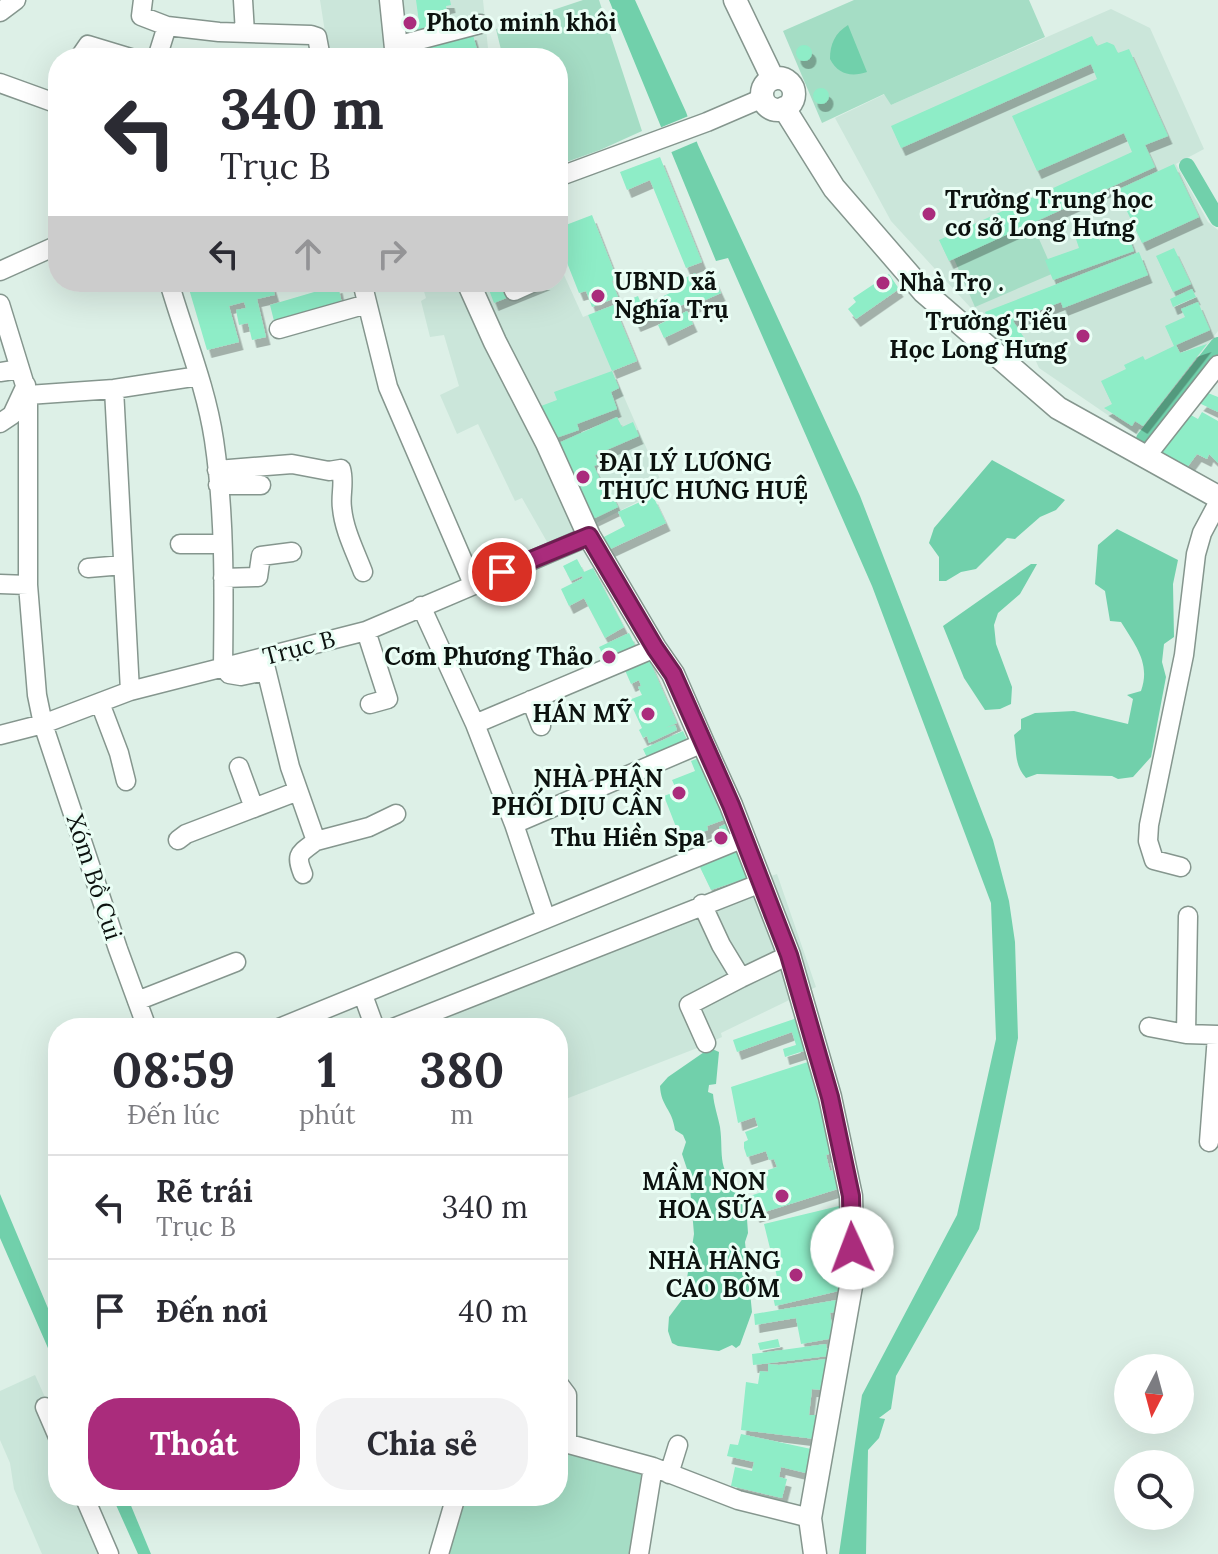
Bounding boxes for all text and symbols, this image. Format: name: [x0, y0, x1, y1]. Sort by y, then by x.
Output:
place label: Photo minh khôi: [426, 7, 617, 38]
marker: Photo minh khôi: [401, 14, 419, 32]
text: 340 m: [220, 73, 384, 144]
icon: left: [88, 80, 192, 184]
text: Trục B: [220, 143, 331, 189]
place label: Trường Trung học cơ sở Long Hưng: [945, 184, 1154, 243]
marker: Trường Trung học cơ sở Long Hưng: [920, 205, 938, 223]
icon: left: [202, 232, 246, 276]
icon: ahead: [286, 232, 330, 276]
icon: right: [370, 232, 414, 276]
place label: UBND xã Nghĩa Trụ: [614, 266, 729, 325]
place label: Nhà Trọ .: [899, 267, 1004, 298]
marker: Nhà Trọ .: [874, 274, 892, 292]
marker: UBND xã Nghĩa Trụ: [589, 287, 607, 305]
place label: Trường Tiểu Học Long Hưng: [889, 306, 1069, 365]
marker: Trường Tiểu Học Long Hưng: [1074, 327, 1092, 345]
place label: ĐẠI LÝ LƯƠNG THỰC HƯNG HUỆ: [599, 446, 808, 506]
marker: ĐẠI LÝ LƯƠNG THỰC HƯNG HUỆ: [574, 468, 592, 486]
pin: [468, 538, 536, 606]
icon: arrive: [480, 550, 524, 594]
street label: Trục B: [259, 623, 338, 672]
place label: Cơm Phương Thảo: [384, 641, 593, 672]
marker: Cơm Phương Thảo: [600, 648, 618, 666]
place label: HÁN MỸ: [532, 698, 632, 729]
marker: HÁN MỸ: [639, 705, 657, 723]
place label: NHÀ PHÂN PHỐI DỊU CẦN: [491, 762, 663, 822]
marker: NHÀ PHÂN PHỐI DỊU CẦN: [670, 784, 688, 802]
street label: Xóm Bồ Cui: [60, 810, 129, 944]
place label: Thu Hiền Spa: [551, 822, 705, 853]
marker: Thu Hiền Spa: [712, 829, 730, 847]
text: 08:59: [112, 1039, 235, 1100]
text: 1: [318, 1039, 337, 1100]
text: 380: [419, 1039, 504, 1100]
text: Đến lúc: [127, 1098, 220, 1131]
text: phút: [299, 1098, 356, 1131]
text: m: [450, 1098, 473, 1131]
place label: MẦM NON HOA SỮA: [642, 1162, 766, 1225]
text: Rẽ trái: [156, 1172, 253, 1210]
icon: left: [88, 1185, 132, 1229]
marker: MẦM NON HOA SỮA: [773, 1187, 791, 1205]
text: 340 m: [442, 1188, 528, 1226]
position arrow: [810, 1206, 894, 1290]
text: Trục B: [156, 1210, 236, 1243]
place label: NHÀ HÀNG CAO BỜM: [648, 1245, 780, 1304]
marker: NHÀ HÀNG CAO BỜM: [787, 1266, 805, 1284]
icon: arrive: [88, 1289, 132, 1333]
text: Đến nơi: [156, 1292, 268, 1330]
text: 40 m: [458, 1292, 528, 1330]
north arrow: [1114, 1354, 1194, 1434]
map controls: [1114, 1354, 1194, 1530]
button: Thoát: [88, 1398, 300, 1490]
button: Chia sẻ: [316, 1398, 528, 1490]
button: search: [1114, 1450, 1194, 1530]

